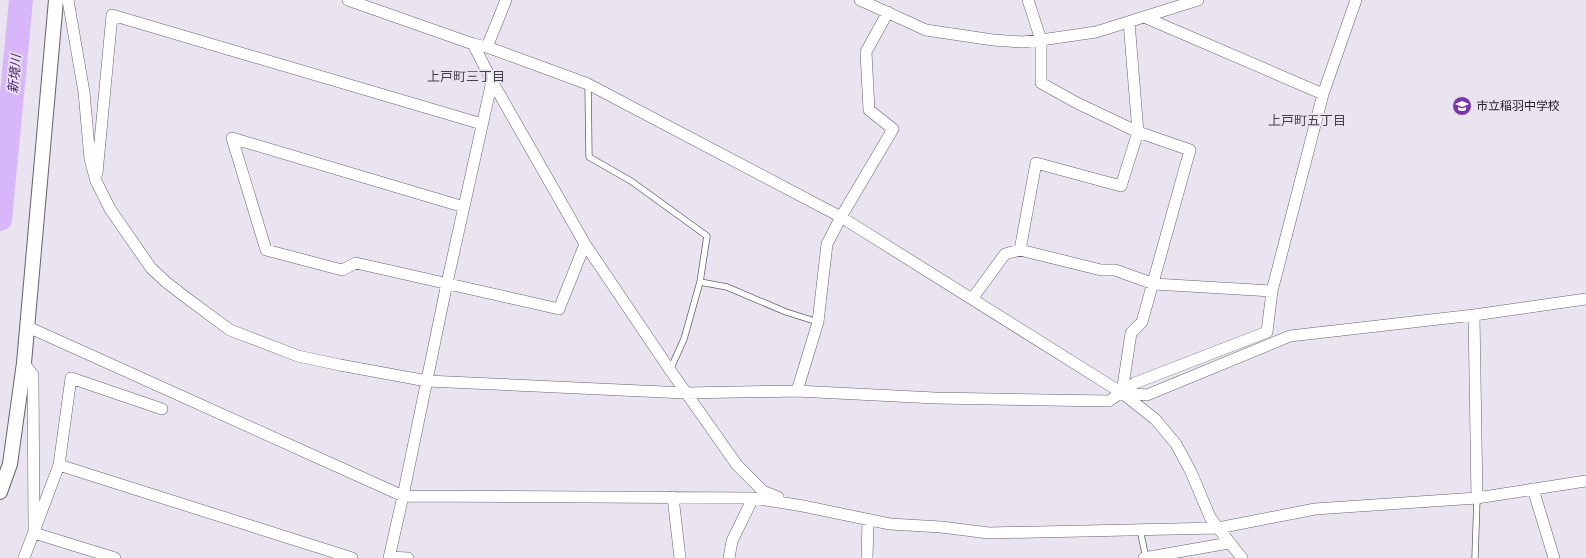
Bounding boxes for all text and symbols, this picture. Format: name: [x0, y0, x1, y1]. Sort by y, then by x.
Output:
water label: 新境川: [4, 52, 26, 94]
district label: 上戸町三丁目: [427, 68, 505, 86]
school or university icon: 市立稲羽中学校: [1451, 95, 1473, 117]
place label: 市立稲羽中学校: [1476, 98, 1560, 114]
district label: 上戸町五丁目: [1268, 112, 1346, 130]

